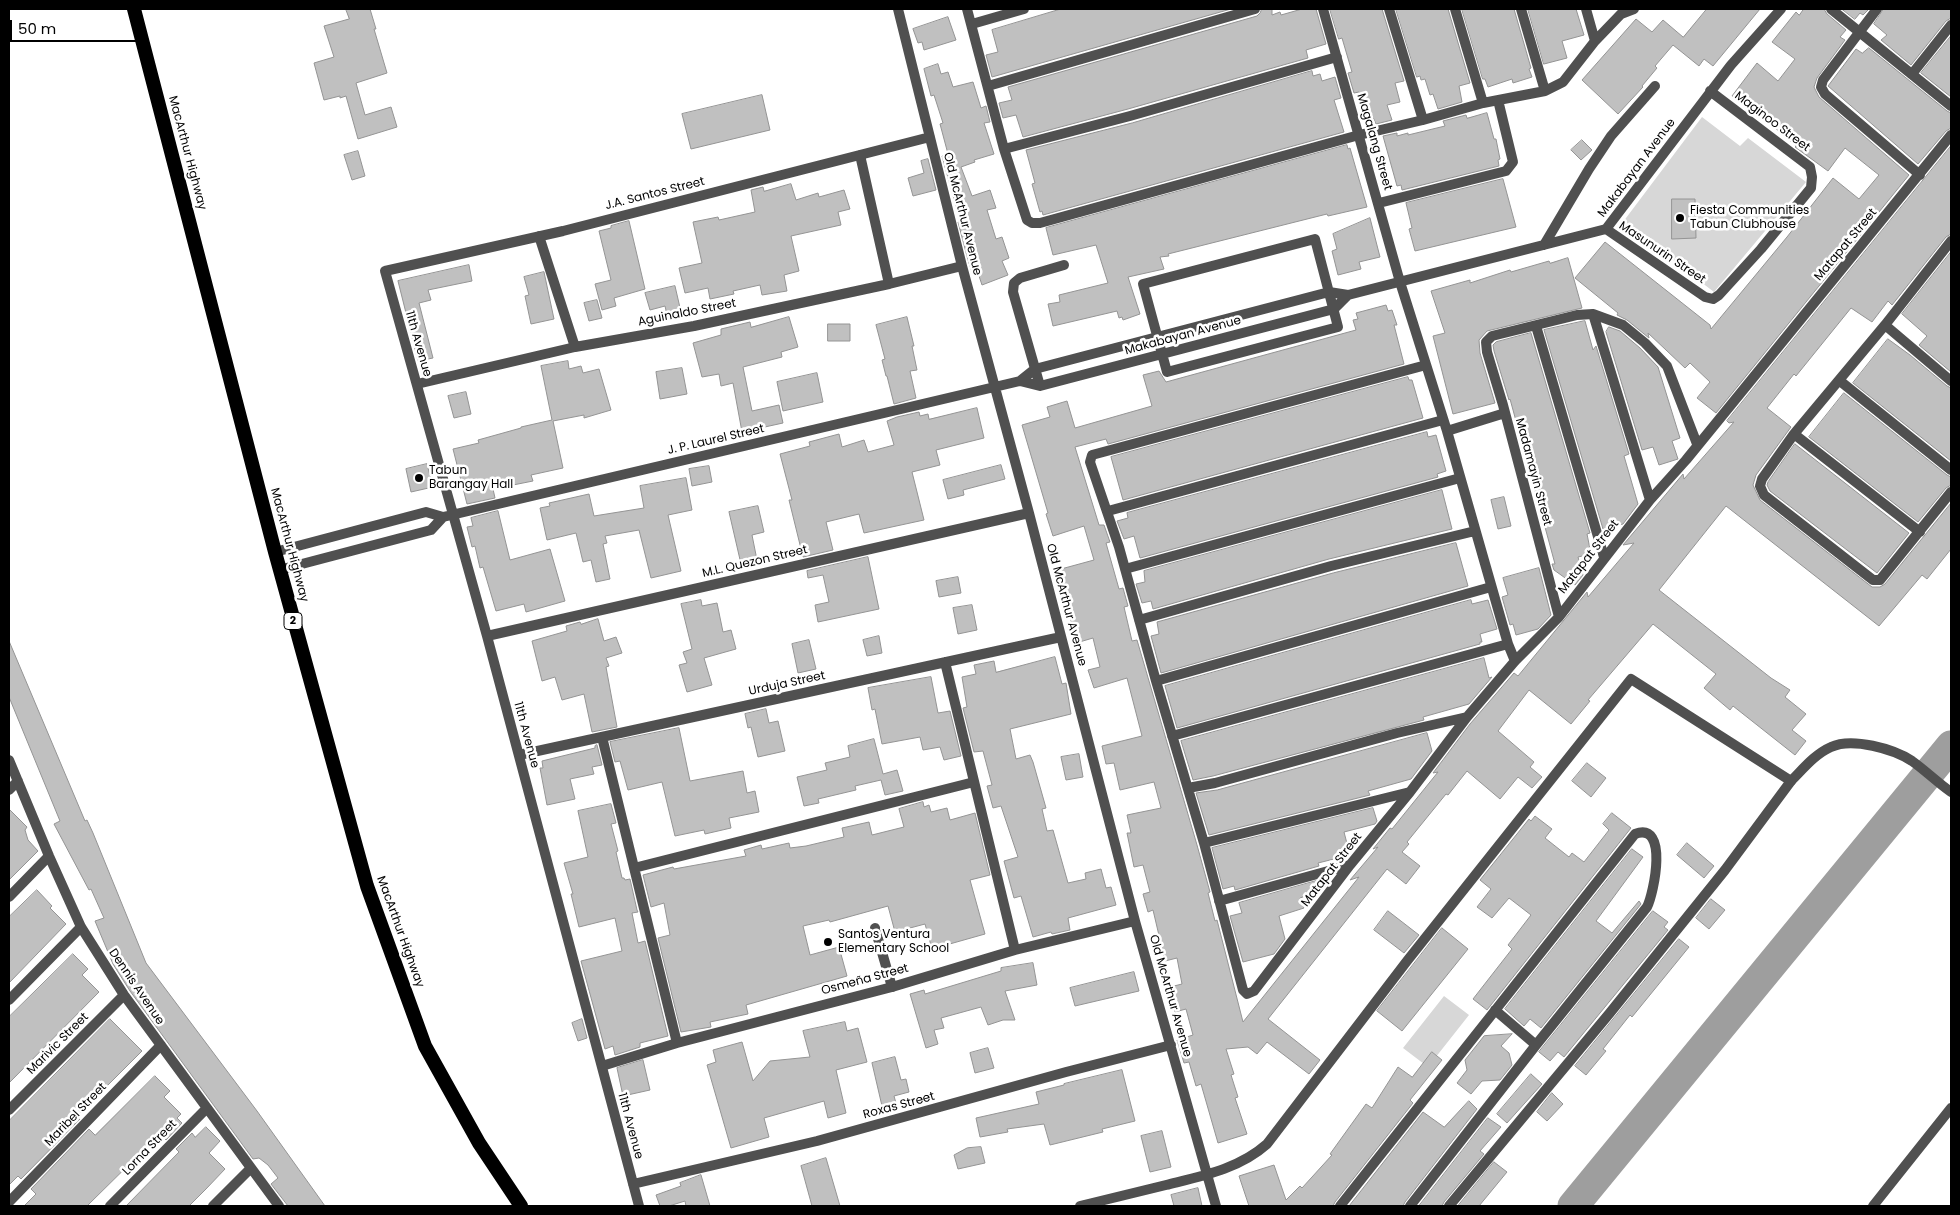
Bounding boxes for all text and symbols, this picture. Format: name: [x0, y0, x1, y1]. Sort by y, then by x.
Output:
scale bar: [12, 10, 141, 42]
text: 50 m: [18, 18, 56, 39]
street label: Maginoo Street: [1731, 89, 1813, 155]
street label: Magalang Street: [1353, 92, 1395, 192]
street label: MacArthur Highway: [165, 94, 209, 212]
street label: Makabayan Avenue: [1595, 116, 1679, 220]
street label: Old McArthur Avenue: [940, 151, 984, 277]
street label: J.A. Santos Street: [604, 175, 706, 213]
place label: Fiesta Communities Tabun Clubhouse: [1690, 204, 1809, 232]
street label: Matapat Street: [1812, 206, 1880, 284]
marker: Fiesta Communities Tabun Clubhouse: [1674, 212, 1686, 224]
street label: Masunurin Street: [1616, 219, 1708, 287]
street label: Aguinaldo Street: [637, 296, 737, 330]
street label: 11th Avenue: [402, 309, 434, 379]
street label: Makabayan Avenue: [1123, 314, 1243, 358]
street label: Madamayin Street: [1512, 417, 1554, 527]
street label: J. P. Laurel Street: [666, 422, 766, 458]
place label: Tabun Barangay Hall: [429, 464, 513, 492]
marker: Tabun Barangay Hall: [413, 472, 425, 484]
street label: MacArthur Highway: [267, 486, 311, 604]
street label: Matapat Street: [1556, 517, 1622, 597]
street label: Old McArthur Avenue: [1043, 542, 1089, 668]
street label: M.L. Quezon Street: [701, 543, 809, 581]
road number: 2: [284, 612, 302, 630]
street label: Urduja Street: [747, 669, 827, 699]
street label: 11th Avenue: [510, 700, 542, 770]
street label: Matapat Street: [1299, 830, 1365, 910]
street label: MacArthur Highway: [373, 874, 427, 990]
place label: Santos Ventura Elementary School: [838, 928, 949, 956]
street label: Old McArthur Avenue: [1146, 933, 1194, 1059]
marker: Santos Ventura Elementary School: [822, 936, 834, 948]
street label: Dennis Avenue: [105, 946, 167, 1028]
street label: Osmeña Street: [820, 961, 910, 999]
street label: Marivic Street: [24, 1010, 92, 1078]
street label: Maribel Street: [42, 1080, 110, 1150]
street label: Roxas Street: [862, 1090, 936, 1122]
street label: 11th Avenue: [614, 1091, 646, 1161]
street label: Lorna Street: [120, 1117, 180, 1179]

